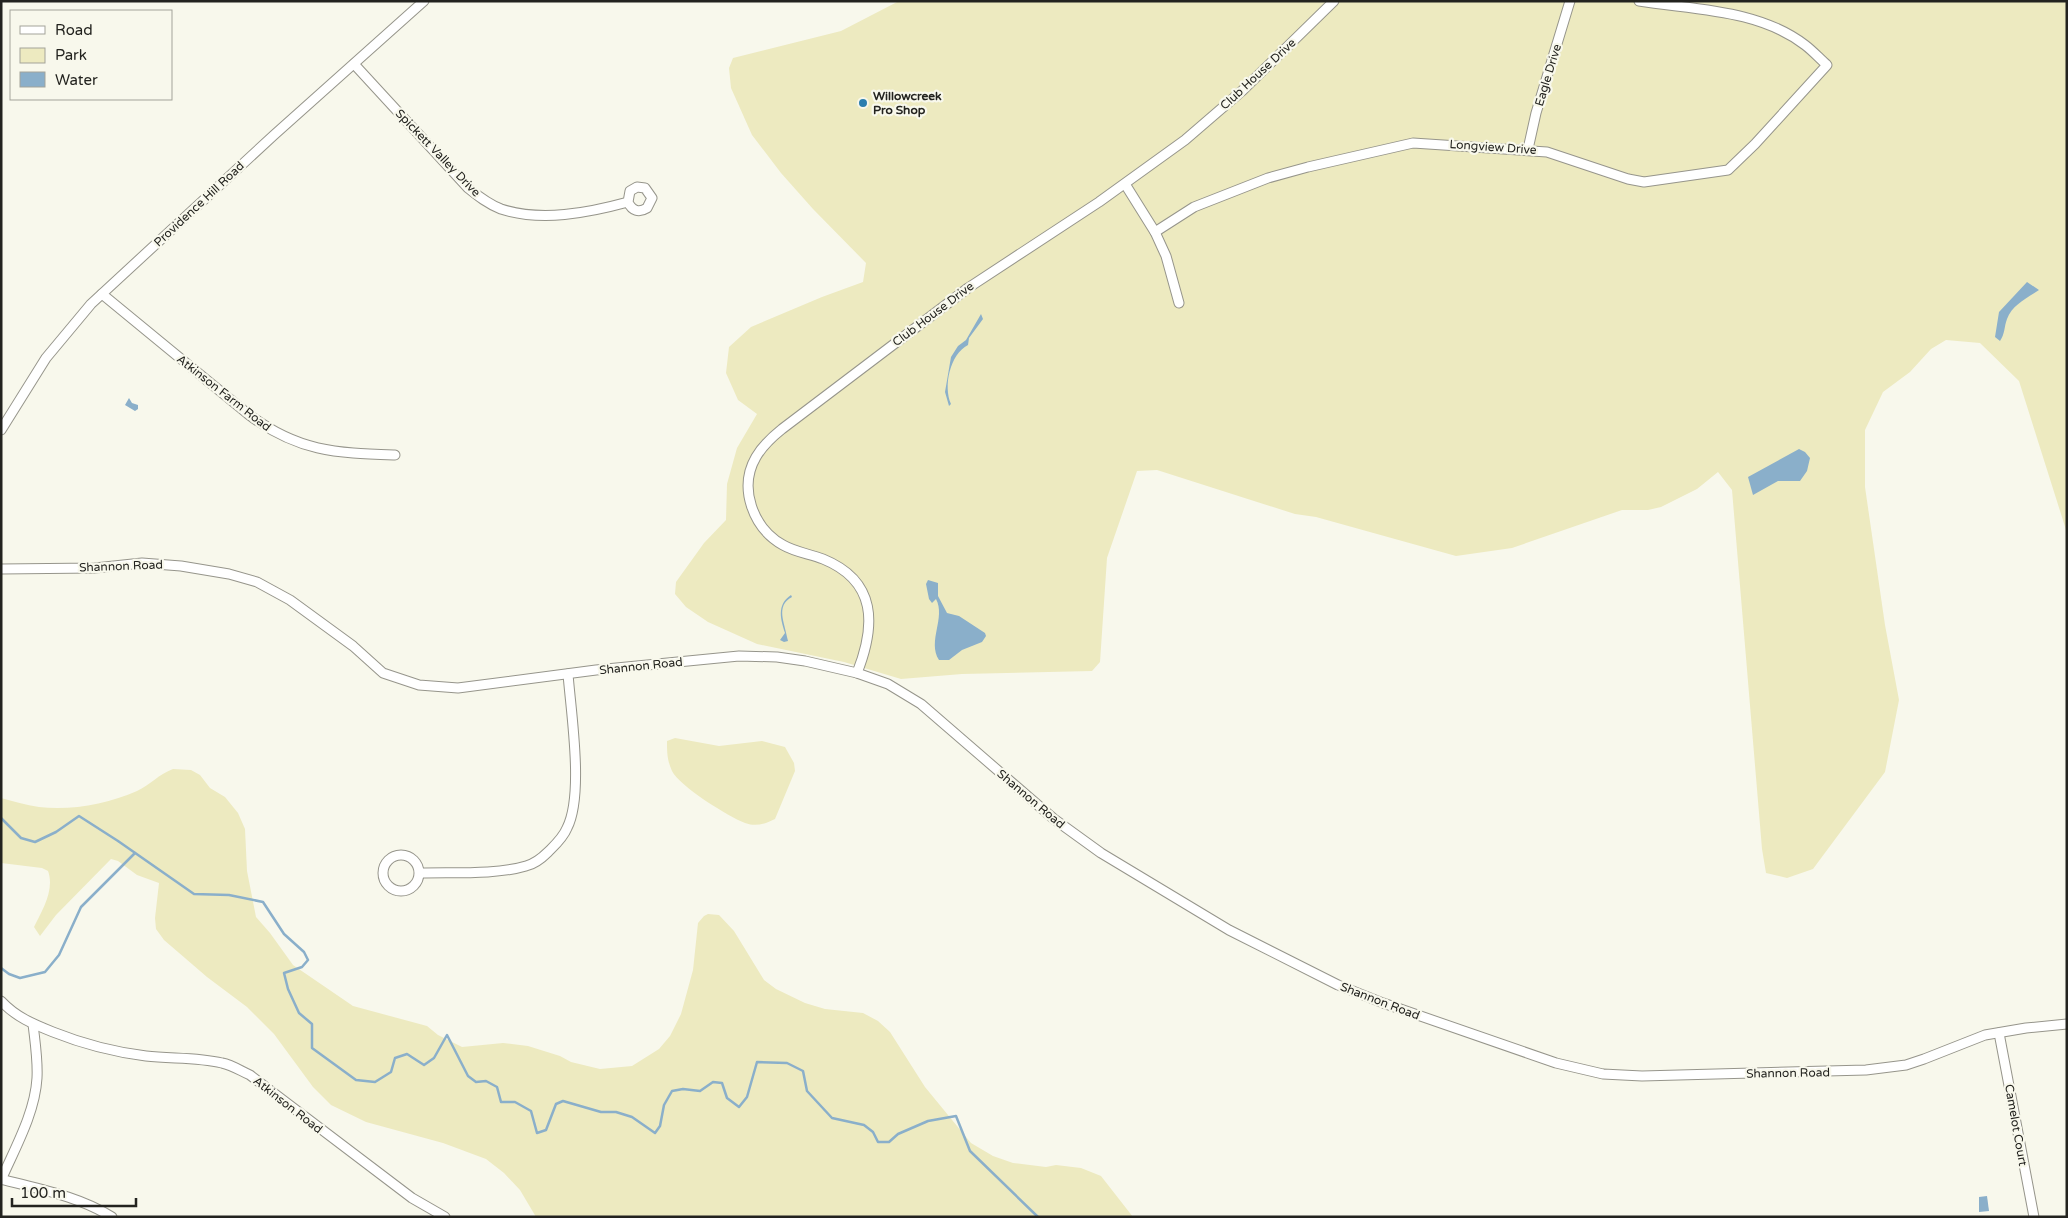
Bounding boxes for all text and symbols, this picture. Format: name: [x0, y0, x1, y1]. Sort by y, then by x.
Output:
legend: [10, 10, 172, 100]
text: Road: [55, 21, 93, 39]
street label: Club House Drive: [1217, 35, 1299, 113]
street label: Eagle Drive: [1532, 42, 1564, 108]
text: Park: [55, 46, 87, 64]
text: Water: [55, 71, 98, 89]
place label: Willowcreek Pro Shop: [873, 89, 942, 118]
marker: Willowcreek Pro Shop: [857, 97, 869, 109]
street label: Spickett Valley Drive: [393, 106, 483, 200]
street label: Longview Drive: [1449, 137, 1537, 157]
street label: Providence Hill Road: [151, 159, 247, 249]
street label: Club House Drive: [890, 279, 977, 349]
street label: Atkinson Farm Road: [174, 352, 274, 434]
street label: Shannon Road: [79, 558, 163, 574]
street label: Shannon Road: [599, 655, 683, 677]
street label: Shannon Road: [994, 767, 1068, 831]
street label: Shannon Road: [1338, 979, 1422, 1023]
street label: Shannon Road: [1746, 1065, 1830, 1081]
street label: Atkinson Road: [251, 1074, 325, 1136]
street label: Camelot Court: [2002, 1083, 2030, 1167]
scale bar: [12, 1176, 136, 1208]
text: 100 m: [20, 1184, 66, 1202]

